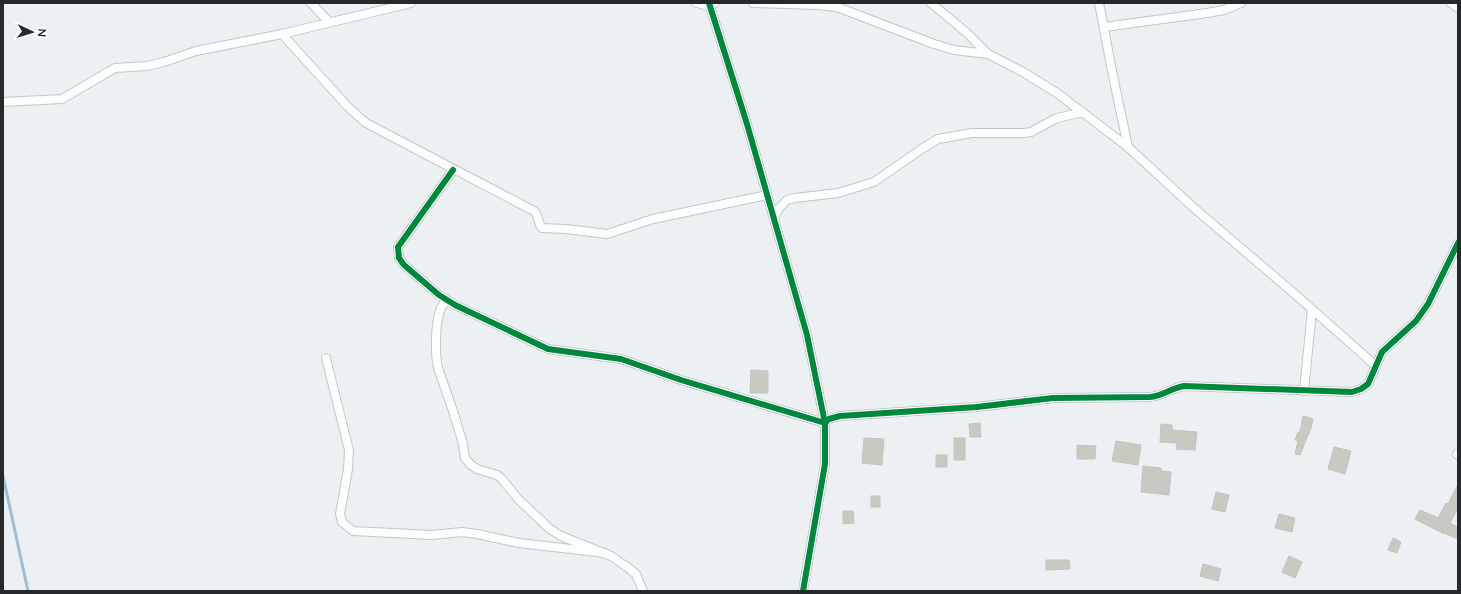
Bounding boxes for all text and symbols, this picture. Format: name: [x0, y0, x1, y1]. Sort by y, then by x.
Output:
north arrow: [12, 12, 52, 52]
text: N: [36, 28, 49, 37]

